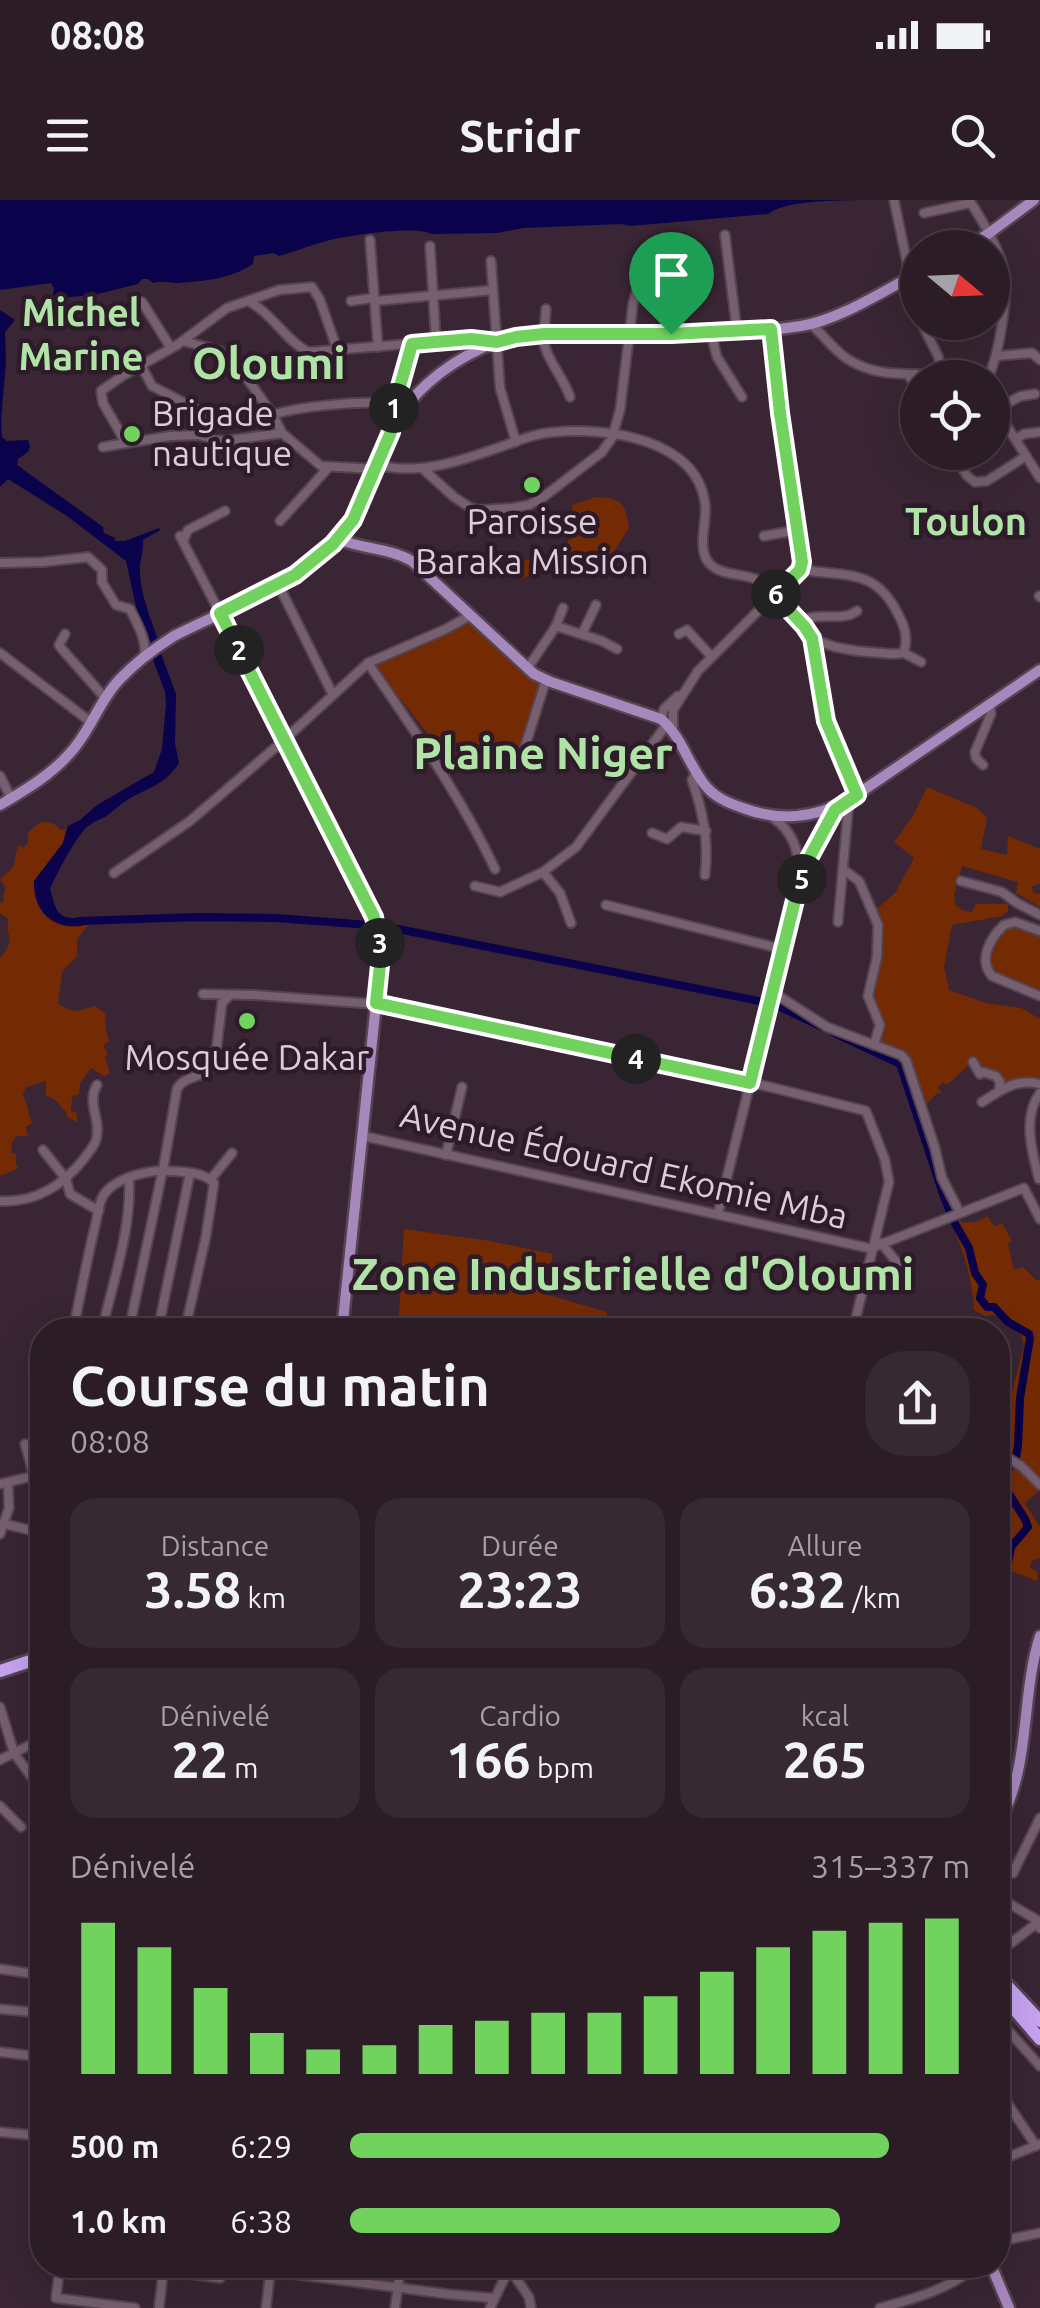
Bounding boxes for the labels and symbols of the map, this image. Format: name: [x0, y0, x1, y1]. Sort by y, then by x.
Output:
north arrow: [900, 230, 1010, 340]
pin: [629, 232, 714, 335]
district label: Michel Marine: [19, 291, 143, 377]
district label: Oloumi: [192, 337, 346, 388]
pin: 1: [369, 383, 419, 433]
place label: Brigade nautique: [152, 393, 292, 473]
marker: Brigade nautique: [121, 423, 143, 445]
marker: Paroisse Baraka Mission: [521, 474, 543, 496]
district label: Toulon: [905, 500, 1027, 542]
place label: Paroisse Baraka Mission: [415, 501, 649, 581]
pin: 6: [751, 569, 801, 619]
pin: 2: [214, 625, 264, 675]
district label: Plaine Niger: [413, 727, 673, 778]
pin: 5: [777, 854, 827, 904]
pin: 3: [355, 918, 405, 968]
marker: Mosquée Dakar: [236, 1010, 258, 1032]
pin: 4: [611, 1034, 661, 1084]
place label: Mosquée Dakar: [125, 1037, 369, 1077]
street label: Avenue Édouard Ekomie Mba: [397, 1093, 852, 1236]
district label: Zone Industrielle d'Oloumi: [352, 1248, 914, 1299]

